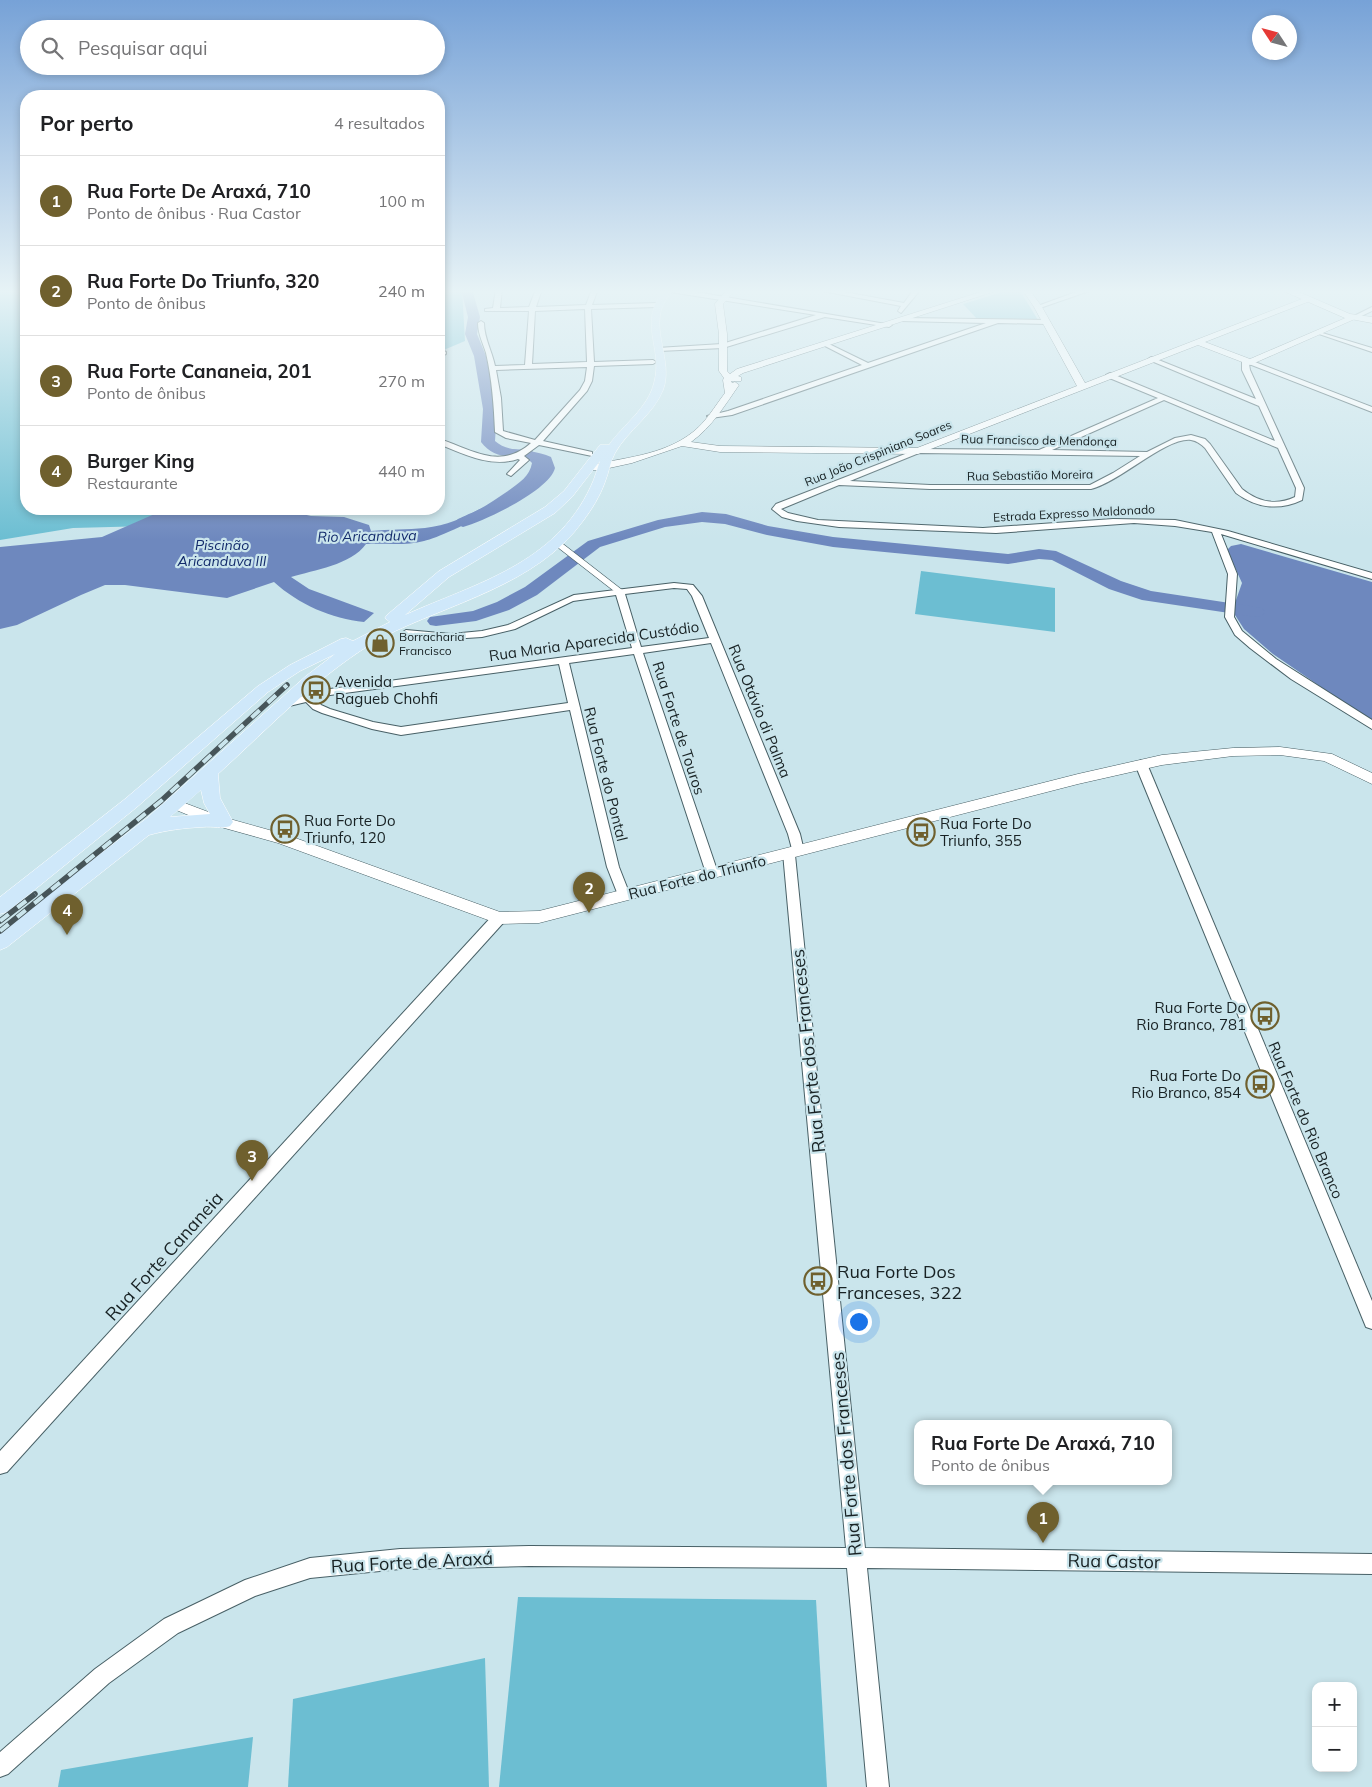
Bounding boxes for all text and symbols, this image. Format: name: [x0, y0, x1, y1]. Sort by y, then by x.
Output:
north arrow: [1252, 15, 1297, 60]
search box: [20, 20, 445, 75]
icon: search: [38, 34, 66, 62]
text: Pesquisar aqui: [78, 36, 208, 60]
text: Por perto: [40, 110, 134, 136]
text: 4 resultados: [334, 113, 425, 133]
text: Rua Forte De Araxá, 710: [87, 179, 311, 203]
text: 1: [51, 191, 61, 211]
text: 100 m: [378, 191, 425, 211]
text: Ponto de ônibus · Rua Castor: [87, 203, 301, 223]
text: Rua Forte Do Triunfo, 320: [87, 269, 319, 293]
text: 2: [51, 281, 61, 301]
text: 240 m: [378, 281, 425, 301]
text: Ponto de ônibus: [87, 293, 206, 313]
text: Rua Forte Cananeia, 201: [87, 359, 312, 383]
text: 3: [51, 371, 61, 391]
text: 270 m: [378, 371, 425, 391]
text: Ponto de ônibus: [87, 383, 206, 403]
street label: Rua João Crispiniano Soares: [802, 417, 954, 489]
street label: Rua Francisco de Mendonça: [961, 431, 1117, 449]
text: Burger King: [87, 449, 195, 473]
text: 4: [51, 461, 61, 481]
text: 440 m: [378, 461, 425, 481]
street label: Rua Sebastião Moreira: [967, 466, 1093, 484]
text: Restaurante: [87, 473, 178, 493]
street label: Estrada Expresso Maldonado: [993, 501, 1155, 525]
water label: Rio Aricanduva: [317, 526, 417, 546]
water label: Piscinão Aricanduva III: [177, 536, 267, 570]
street label: Rua Maria Aparecida Custódio: [488, 617, 700, 665]
shop icon: Borracharia Francisco: [365, 628, 395, 658]
place label: Borracharia Francisco: [399, 629, 464, 658]
street label: Rua Otávio di Palma: [725, 641, 795, 781]
street label: Rua Forte de Touros: [648, 659, 710, 797]
place label: Avenida Ragueb Chohfi: [335, 672, 438, 708]
bus stop icon: Avenida Ragueb Chohfi: [301, 675, 331, 705]
street label: Rua Forte do Pontal: [580, 705, 632, 843]
place label: Rua Forte Do Triunfo, 120: [304, 811, 396, 847]
bus stop icon: Rua Forte Do Triunfo, 120: [270, 814, 300, 844]
place label: Rua Forte Do Triunfo, 355: [940, 814, 1032, 850]
bus stop icon: Rua Forte Do Triunfo, 355: [906, 817, 936, 847]
street label: Rua Forte do Triunfo: [626, 851, 768, 903]
pin: 2: [573, 872, 605, 913]
pin: 4: [51, 894, 83, 935]
street label: Rua Forte dos Franceses: [786, 948, 830, 1154]
place label: Rua Forte Do Rio Branco, 781: [1136, 998, 1246, 1034]
bus stop icon: Rua Forte Do Rio Branco, 781: [1250, 1001, 1280, 1031]
street label: Rua Forte do Rio Branco: [1264, 1039, 1348, 1201]
place label: Rua Forte Do Rio Branco, 854: [1131, 1066, 1241, 1102]
bus stop icon: Rua Forte Do Rio Branco, 854: [1245, 1069, 1275, 1099]
pin: 3: [236, 1140, 268, 1181]
street label: Rua Forte Cananeia: [100, 1187, 228, 1325]
place label: Rua Forte Dos Franceses, 322: [837, 1260, 962, 1304]
bus stop icon: Rua Forte Dos Franceses, 322: [803, 1266, 833, 1296]
your location: [846, 1309, 872, 1335]
street label: Rua Forte dos Franceses: [826, 1351, 866, 1557]
popup: [914, 1420, 1172, 1485]
text: Rua Forte De Araxá, 710: [931, 1431, 1155, 1455]
text: Ponto de ônibus: [931, 1455, 1050, 1475]
pin: 1: [1027, 1502, 1059, 1543]
street label: Rua Forte de Araxá: [330, 1546, 494, 1578]
street label: Rua Castor: [1067, 1549, 1161, 1573]
map controls: [1312, 1682, 1357, 1772]
button: +: [1312, 1682, 1357, 1727]
button: −: [1312, 1727, 1357, 1772]

